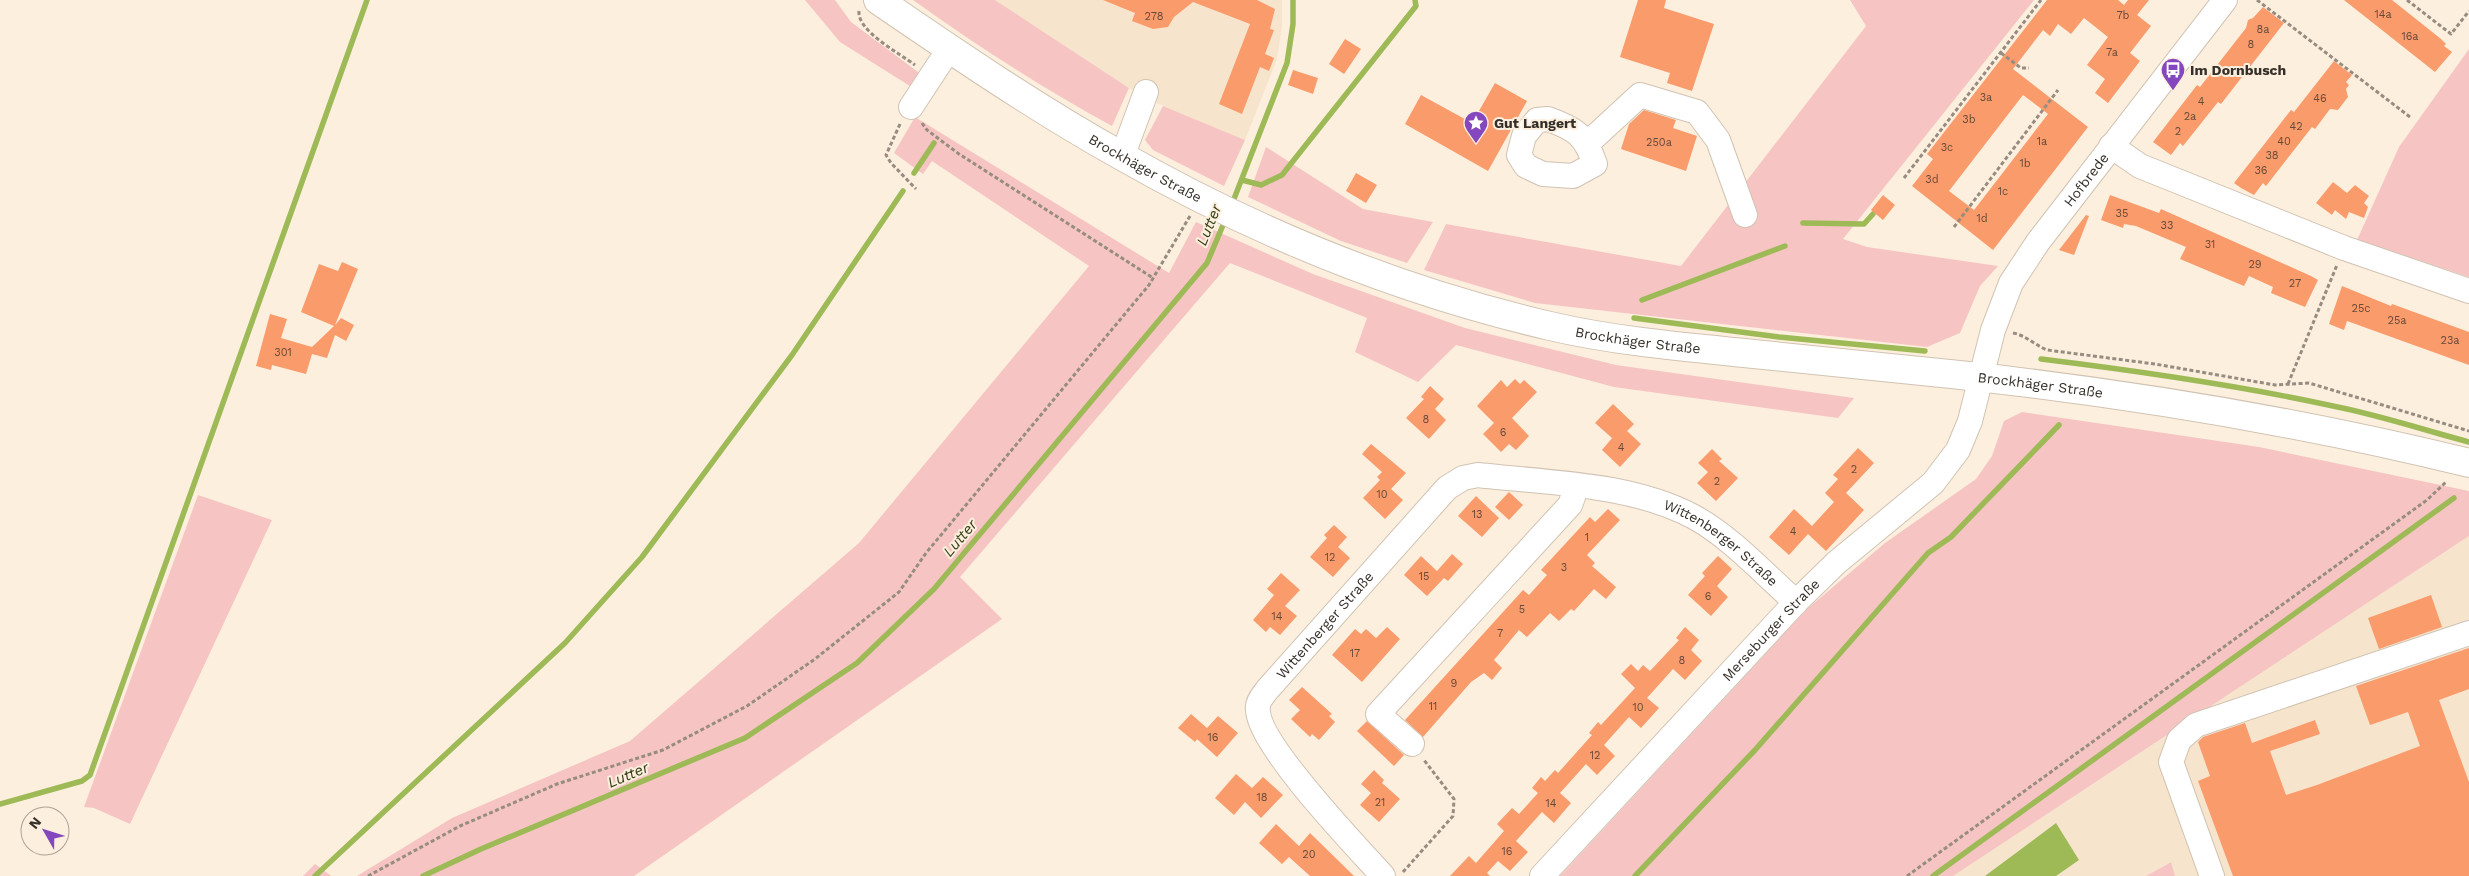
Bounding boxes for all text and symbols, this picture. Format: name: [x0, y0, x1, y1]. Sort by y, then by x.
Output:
house number: 14a: [2374, 8, 2392, 21]
house number: 7b: [2116, 9, 2130, 22]
house number: 278: [1145, 10, 1164, 23]
house number: 8a: [2256, 23, 2270, 36]
house number: 16a: [2401, 30, 2419, 43]
house number: 8: [2248, 38, 2255, 51]
house number: 7a: [2106, 46, 2118, 59]
bus stop icon: Im Dornbusch: [2160, 57, 2186, 91]
place label: Im Dornbusch: [2190, 62, 2286, 78]
house number: 3a: [1980, 91, 1992, 104]
house number: 46: [2313, 92, 2327, 105]
house number: 4: [2198, 95, 2205, 108]
place icon: Gut Langert: [1463, 110, 1489, 144]
house number: 2a: [2184, 110, 2196, 123]
house number: 3b: [1962, 113, 1976, 126]
place label: Gut Langert: [1494, 115, 1576, 131]
house number: 42: [2289, 120, 2303, 133]
house number: 2: [2175, 125, 2181, 138]
street label: Brockhäger Straße: [1086, 131, 1204, 205]
house number: 1a: [2037, 135, 2047, 148]
house number: 40: [2277, 135, 2291, 148]
house number: 250a: [1646, 136, 1672, 149]
house number: 3c: [1941, 141, 1953, 154]
house number: 38: [2265, 149, 2279, 162]
street label: Hofbrede: [2060, 150, 2112, 210]
house number: 1b: [2019, 157, 2031, 170]
house number: 36: [2254, 164, 2268, 177]
house number: 3d: [1925, 173, 1939, 186]
house number: 1c: [1998, 185, 2008, 198]
water label: Lutter: [1193, 201, 1226, 248]
house number: 35: [2116, 207, 2128, 220]
house number: 1d: [1976, 212, 1988, 225]
house number: 33: [2161, 219, 2173, 232]
house number: 31: [2205, 238, 2215, 251]
house number: 29: [2248, 258, 2262, 271]
house number: 27: [2289, 277, 2301, 290]
house number: 25c: [2352, 302, 2370, 315]
house number: 25a: [2387, 314, 2407, 327]
street label: Brockhäger Straße: [1574, 324, 1701, 357]
house number: 23a: [2440, 334, 2460, 347]
house number: 301: [274, 346, 292, 359]
street label: Brockhäger Straße: [1977, 369, 2104, 401]
house number: 8: [1423, 413, 1430, 426]
house number: 6: [1500, 426, 1507, 439]
house number: 4: [1618, 441, 1625, 454]
house number: 2: [1851, 463, 1857, 476]
house number: 2: [1714, 475, 1720, 488]
house number: 10: [1376, 488, 1388, 501]
street label: Wittenberger Straße: [1662, 496, 1781, 589]
house number: 13: [1472, 508, 1482, 521]
water label: Lutter: [939, 515, 981, 560]
house number: 4: [1790, 525, 1797, 538]
house number: 1: [1585, 531, 1589, 544]
house number: 12: [1325, 551, 1335, 564]
house number: 3: [1561, 561, 1567, 574]
street label: Wittenberger Straße: [1273, 568, 1377, 682]
house number: 15: [1419, 570, 1429, 583]
street label: Merseburger Straße: [1719, 576, 1823, 684]
house number: 6: [1705, 590, 1712, 603]
house number: 5: [1519, 603, 1525, 616]
house number: 14: [1271, 610, 1283, 623]
house number: 7: [1497, 627, 1503, 640]
house number: 17: [1350, 647, 1360, 660]
house number: 8: [1679, 654, 1686, 667]
house number: 9: [1451, 677, 1458, 690]
house number: 11: [1429, 700, 1437, 713]
house number: 10: [1632, 701, 1644, 714]
house number: 16: [1208, 731, 1219, 744]
house number: 12: [1590, 749, 1600, 762]
water label: Lutter: [605, 758, 652, 792]
house number: 18: [1256, 791, 1268, 804]
house number: 21: [1375, 796, 1385, 809]
house number: 14: [1545, 797, 1557, 810]
north arrow: [20, 806, 70, 856]
text: N: [25, 814, 44, 832]
house number: 16: [1502, 845, 1513, 858]
house number: 20: [1302, 848, 1316, 861]

